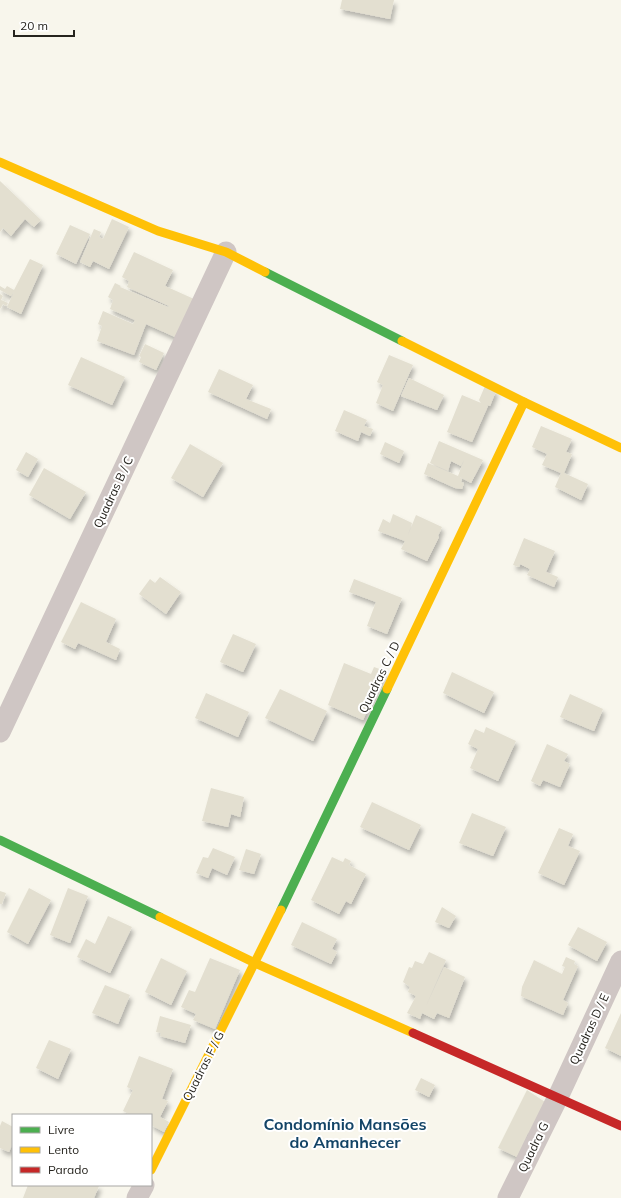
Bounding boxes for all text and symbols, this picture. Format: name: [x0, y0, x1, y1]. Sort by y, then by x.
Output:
scale bar: [14, 12, 74, 38]
text: 20 m: [20, 18, 48, 33]
street label: Quadras B / C: [90, 454, 136, 530]
street label: Quadras C / D: [355, 639, 403, 715]
street label: Quadras D / E: [566, 991, 612, 1067]
street label: Quadras F / G: [179, 1029, 227, 1103]
legend: [12, 1114, 152, 1186]
district label: Condomínio Mansões do Amanhecer: [264, 1114, 426, 1152]
street label: Quadra G: [514, 1119, 552, 1175]
text: Livre: [48, 1122, 75, 1137]
text: Lento: [48, 1142, 79, 1157]
text: Parado: [48, 1162, 88, 1177]

